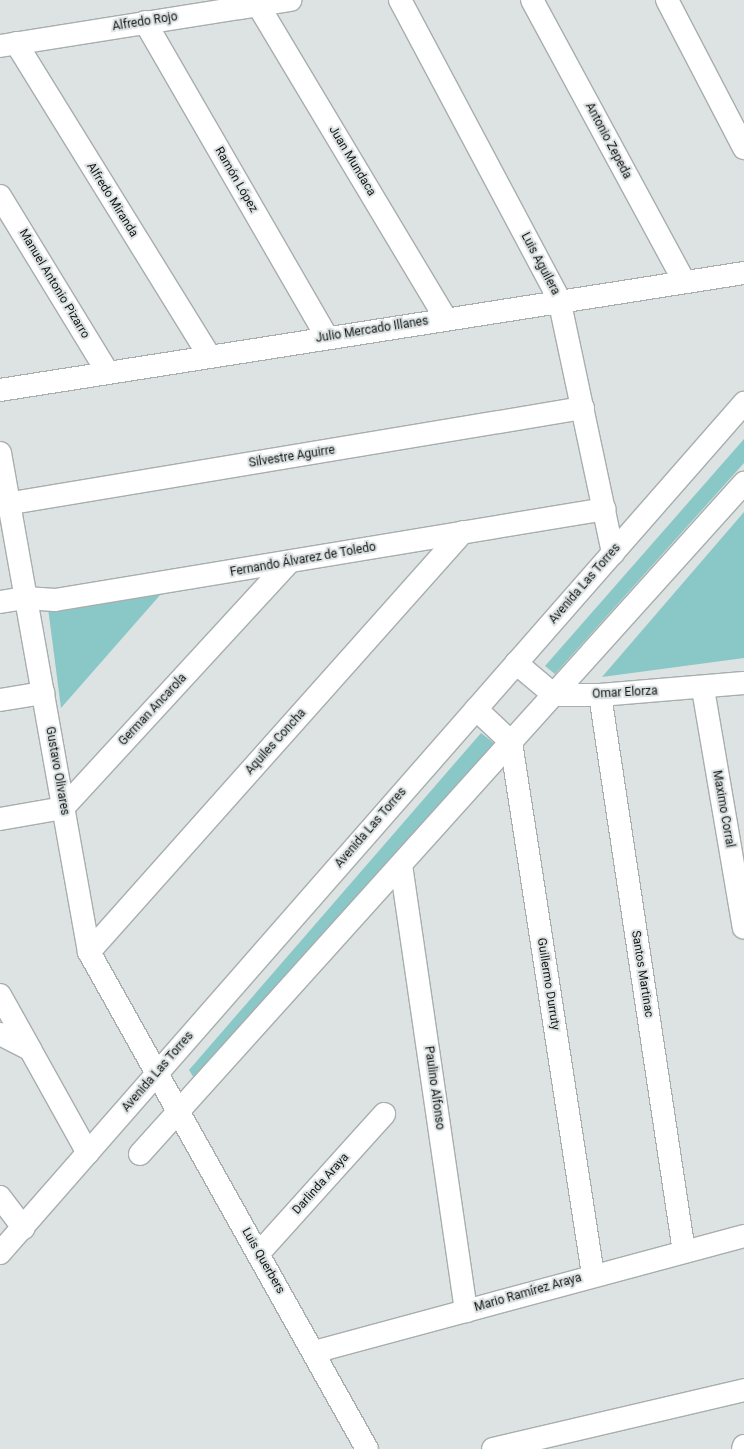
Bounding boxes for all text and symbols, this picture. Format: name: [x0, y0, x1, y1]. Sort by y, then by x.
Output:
street label: Alfredo Rojo: [111, 10, 179, 34]
street label: Antonio Zepeda: [582, 100, 634, 182]
street label: Juan Mundaca: [325, 123, 379, 199]
street label: Ramón López: [211, 145, 261, 215]
street label: Alfredo Miranda: [83, 160, 141, 240]
street label: Manuel Antonio Pizarro: [16, 227, 92, 341]
street label: Luis Aguilera: [518, 230, 562, 298]
street label: Julio Mercado Illanes: [315, 314, 429, 346]
street label: Silvestre Aguirre: [248, 443, 336, 471]
street label: Fernando Álvarez de Toledo: [229, 540, 377, 580]
street label: Avenida Las Torres: [546, 541, 624, 627]
street label: German Ancarola: [116, 671, 190, 749]
street label: Omar Elorza: [592, 684, 658, 702]
street label: Aquiles Concha: [243, 706, 309, 778]
street label: Gustavo Olivares: [42, 726, 72, 816]
street label: Maximo Corral: [709, 769, 737, 849]
street label: Avenida Las Torres: [332, 785, 410, 871]
street label: Santos Martinac: [628, 930, 656, 1018]
street label: Guillermo Durruty: [534, 937, 562, 1031]
street label: Avenida Las Torres: [119, 1029, 197, 1115]
street label: Paulino Alfonso: [421, 1045, 447, 1131]
street label: Darlinda Araya: [290, 1150, 352, 1218]
street label: Luis Querbers: [238, 1226, 288, 1296]
street label: Mario Ramírez Araya: [473, 1271, 583, 1315]

